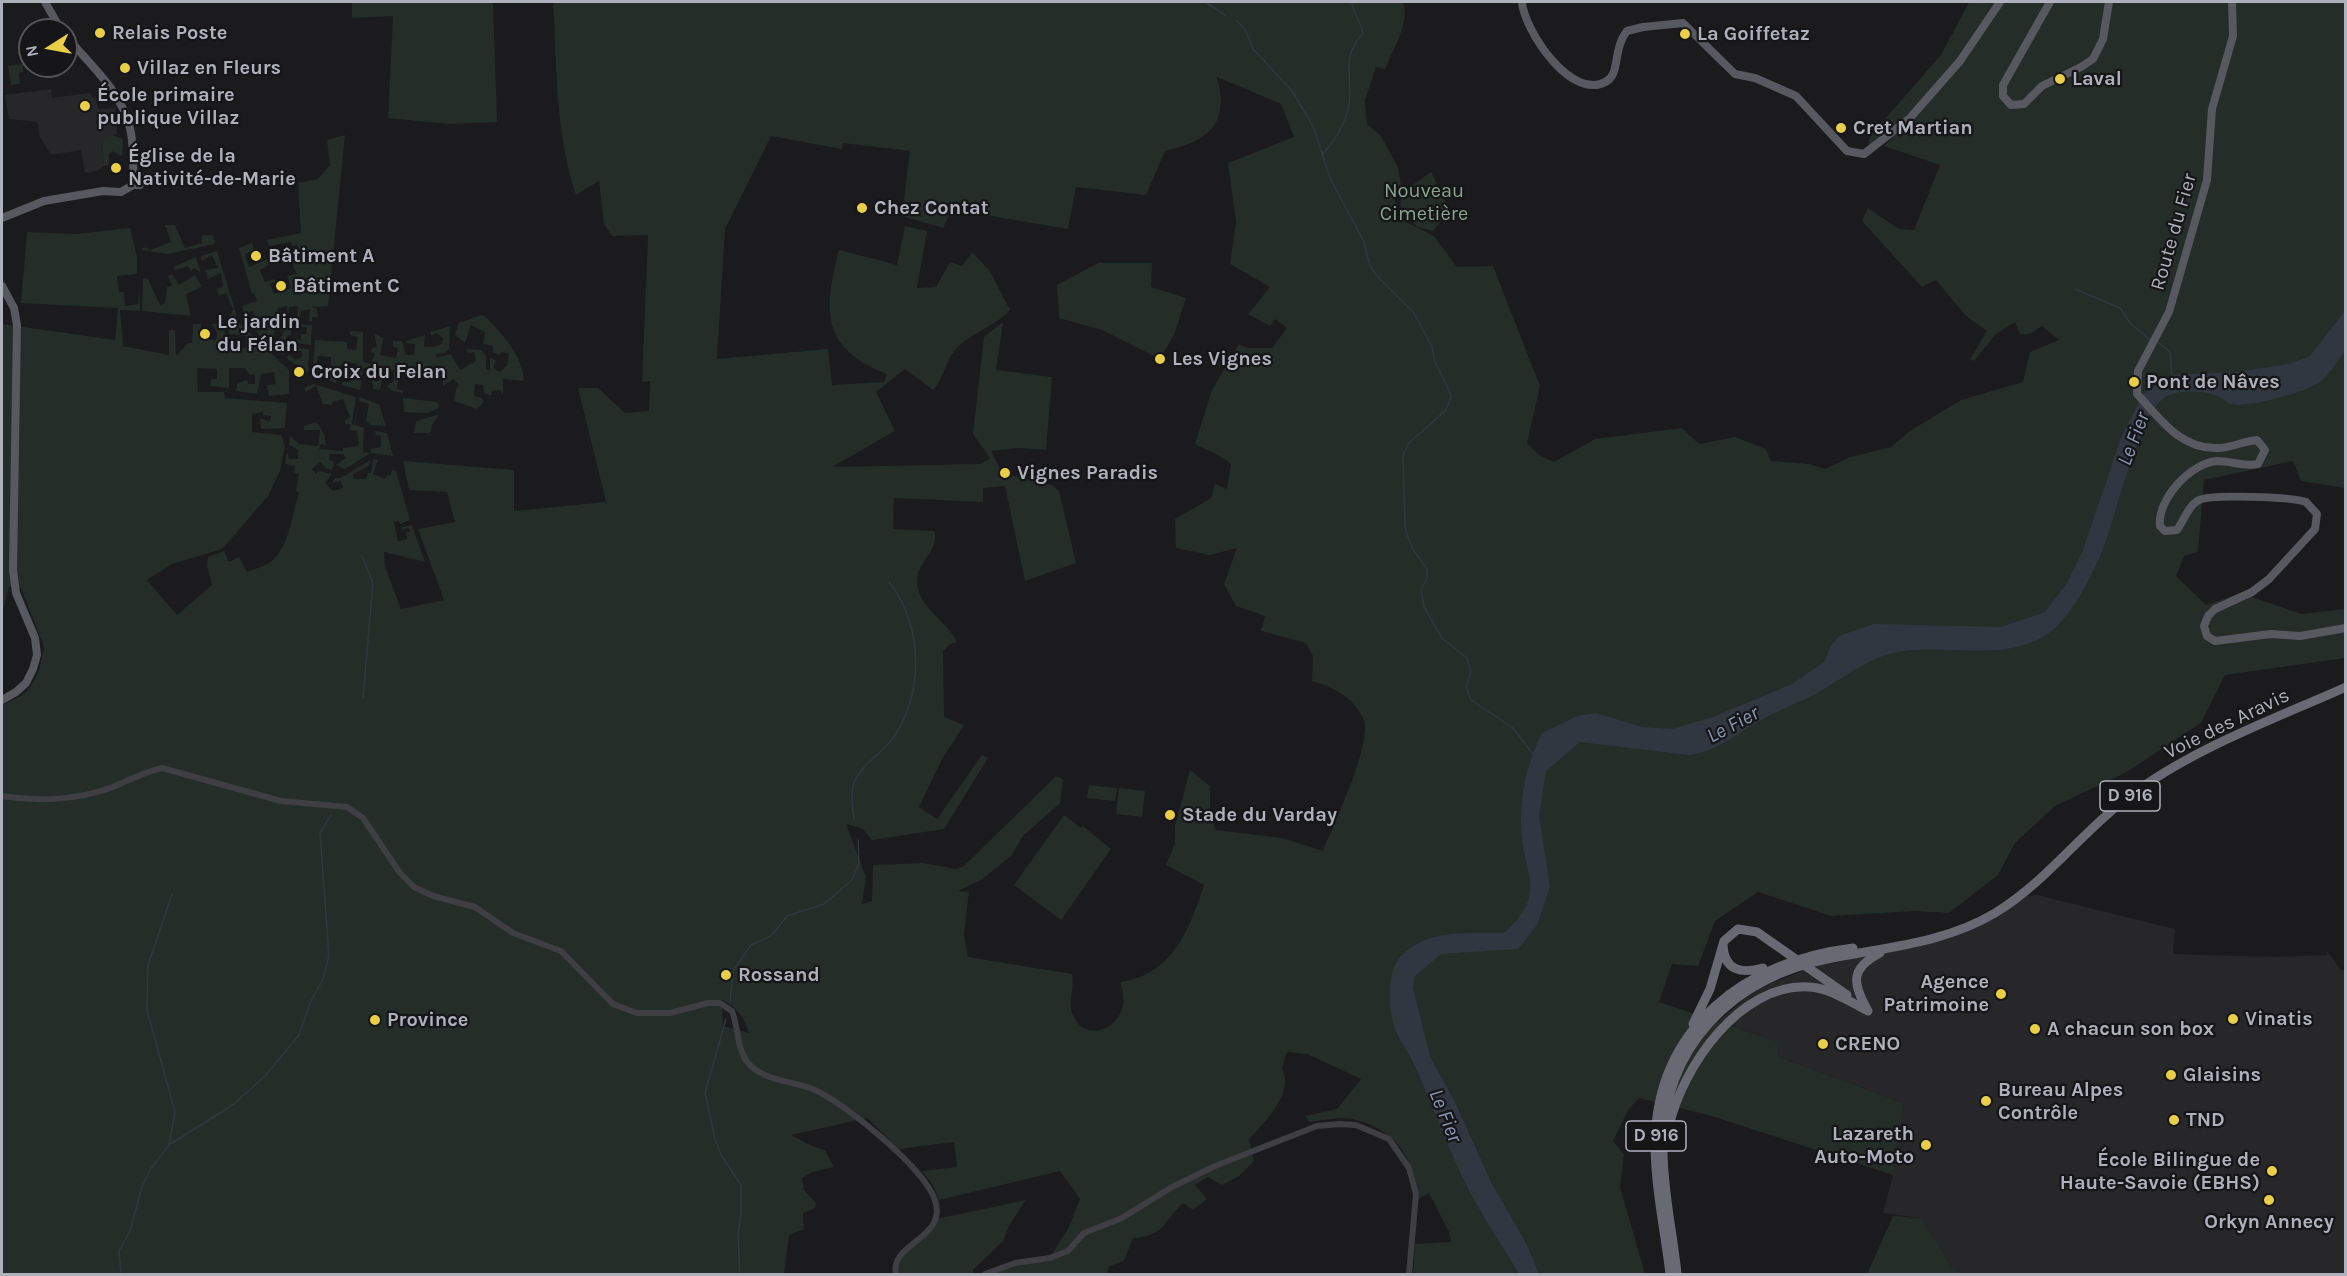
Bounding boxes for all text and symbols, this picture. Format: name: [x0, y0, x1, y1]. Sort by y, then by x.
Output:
north arrow: [18, 18, 78, 78]
place label: Relais Poste: [112, 21, 227, 45]
place label: La Goiffetaz: [1697, 22, 1810, 46]
marker: Relais Poste: [93, 26, 107, 40]
marker: La Goiffetaz: [1678, 27, 1692, 41]
text: N: [21, 44, 42, 59]
place label: Villaz en Fleurs: [137, 56, 281, 80]
marker: Villaz en Fleurs: [118, 61, 132, 75]
place label: Laval: [2072, 67, 2122, 91]
marker: Laval: [2053, 72, 2067, 86]
place label: École primaire publique Villaz: [97, 83, 239, 130]
marker: École primaire publique Villaz: [78, 99, 92, 113]
place label: Cret Martian: [1853, 116, 1973, 140]
marker: Cret Martian: [1834, 121, 1848, 135]
place label: Église de la Nativité-de-Marie: [128, 144, 296, 191]
marker: Église de la Nativité-de-Marie: [109, 161, 123, 175]
street label: Route du Fier: [2146, 171, 2202, 293]
park label: Nouveau Cimetière: [1380, 179, 1468, 226]
place label: Chez Contat: [874, 196, 989, 220]
marker: Chez Contat: [855, 201, 869, 215]
place label: Bâtiment A: [268, 244, 375, 268]
marker: Bâtiment A: [249, 249, 263, 263]
place label: Bâtiment C: [293, 274, 400, 298]
marker: Bâtiment C: [274, 279, 288, 293]
place label: Le jardin du Félan: [217, 310, 300, 357]
marker: Le jardin du Félan: [198, 327, 212, 341]
place label: Les Vignes: [1172, 347, 1272, 371]
marker: Les Vignes: [1153, 352, 1167, 366]
place label: Croix du Felan: [311, 360, 447, 384]
marker: Croix du Felan: [292, 365, 306, 379]
place label: Pont de Nâves: [2146, 370, 2280, 394]
marker: Pont de Nâves: [2127, 375, 2141, 389]
water label: Le Fier: [2112, 409, 2156, 469]
place label: Vignes Paradis: [1017, 461, 1158, 485]
marker: Vignes Paradis: [998, 466, 1012, 480]
street label: Voie des Aravis: [2161, 683, 2293, 765]
water label: Le Fier: [1703, 701, 1763, 749]
road number: D 916: [2100, 781, 2160, 811]
place label: Stade du Varday: [1182, 803, 1337, 827]
marker: Stade du Varday: [1163, 808, 1177, 822]
place label: Rossand: [738, 963, 820, 987]
marker: Rossand: [719, 968, 733, 982]
place label: Agence Patrimoine: [1883, 970, 1989, 1017]
marker: Agence Patrimoine: [1994, 987, 2008, 1001]
place label: Vinatis: [2245, 1007, 2313, 1031]
place label: Province: [387, 1008, 468, 1032]
marker: Vinatis: [2226, 1012, 2240, 1026]
marker: Province: [368, 1013, 382, 1027]
place label: A chacun son box: [2047, 1017, 2214, 1041]
marker: A chacun son box: [2028, 1022, 2042, 1036]
place label: CRENO: [1835, 1032, 1900, 1056]
marker: CRENO: [1816, 1037, 1830, 1051]
place label: Glaisins: [2183, 1063, 2261, 1087]
marker: Glaisins: [2164, 1068, 2178, 1082]
place label: Bureau Alpes Contrôle: [1998, 1078, 2123, 1125]
water label: Le Fier: [1423, 1086, 1467, 1146]
marker: Bureau Alpes Contrôle: [1979, 1094, 1993, 1108]
place label: TND: [2186, 1108, 2225, 1132]
marker: TND: [2167, 1113, 2181, 1127]
road number: D 916: [1626, 1121, 1686, 1151]
place label: Lazareth Auto-Moto: [1814, 1122, 1914, 1169]
marker: Lazareth Auto-Moto: [1919, 1138, 1933, 1152]
place label: École Bilingue de Haute-Savoie (EBHS): [2060, 1148, 2260, 1195]
marker: École Bilingue de Haute-Savoie (EBHS): [2265, 1164, 2279, 1178]
marker: Orkyn Annecy: [2262, 1193, 2276, 1207]
place label: Orkyn Annecy: [2204, 1210, 2334, 1234]

